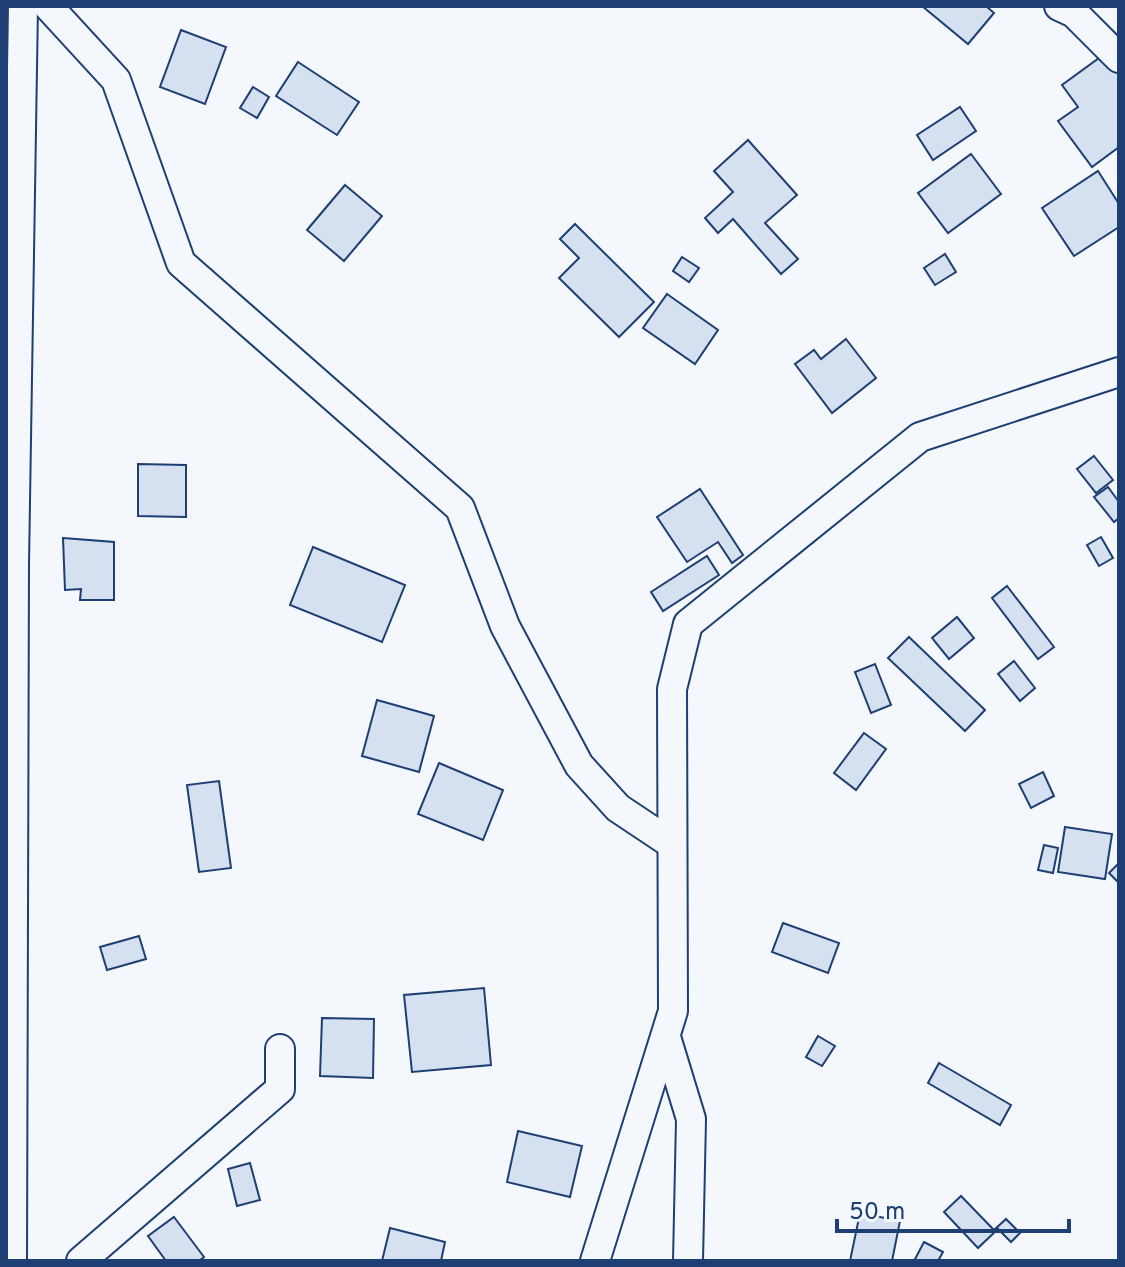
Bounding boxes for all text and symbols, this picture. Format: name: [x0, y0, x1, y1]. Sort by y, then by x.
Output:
scale bar: [837, 1183, 1069, 1233]
text: 50 m: [849, 1198, 905, 1228]

